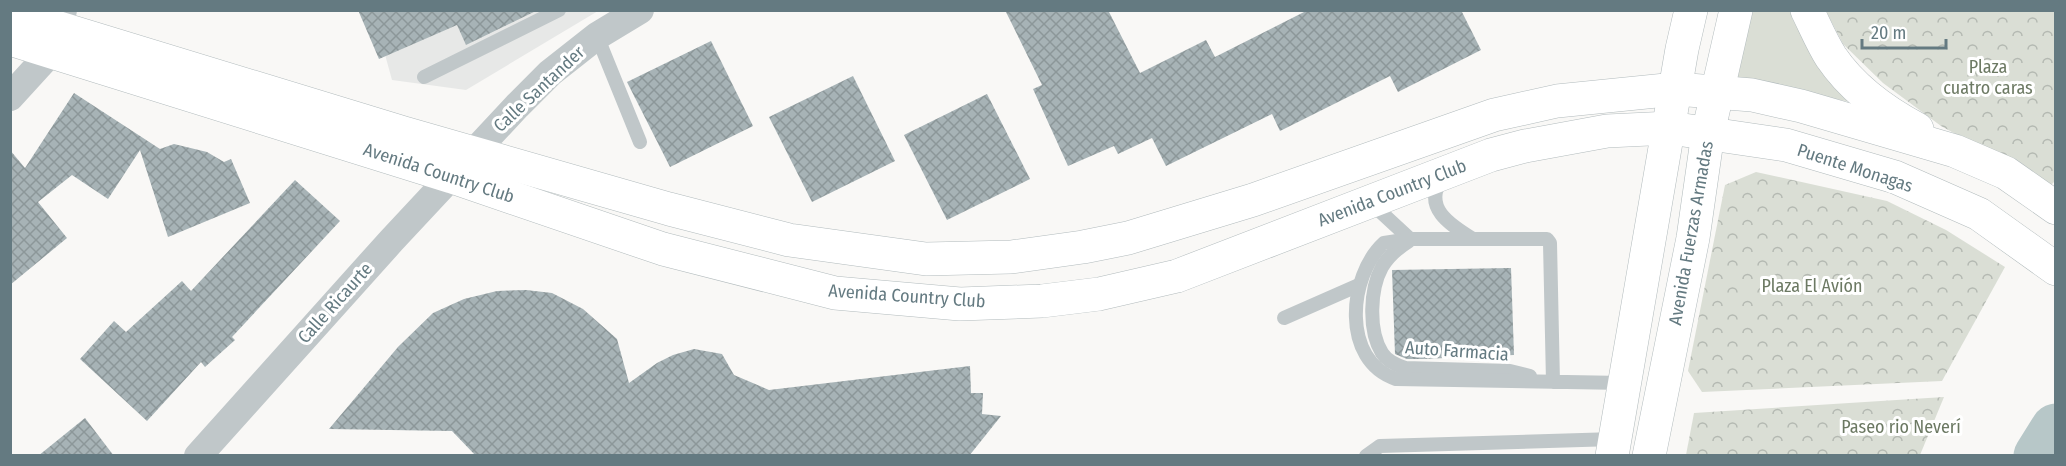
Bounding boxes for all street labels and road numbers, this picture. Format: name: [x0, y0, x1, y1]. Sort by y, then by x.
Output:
street label: Calle Santander: [489, 41, 590, 137]
street label: Avenida Country Club: [361, 138, 517, 208]
street label: Avenida Fuerzas Armadas: [1664, 139, 1718, 327]
street label: Puente Monagas: [1794, 139, 1916, 197]
street label: Avenida Country Club: [1315, 155, 1469, 231]
street label: Calle Ricaurte: [293, 258, 377, 348]
street label: Avenida Country Club: [828, 280, 986, 312]
street label: Auto Farmacia: [1404, 336, 1510, 366]

